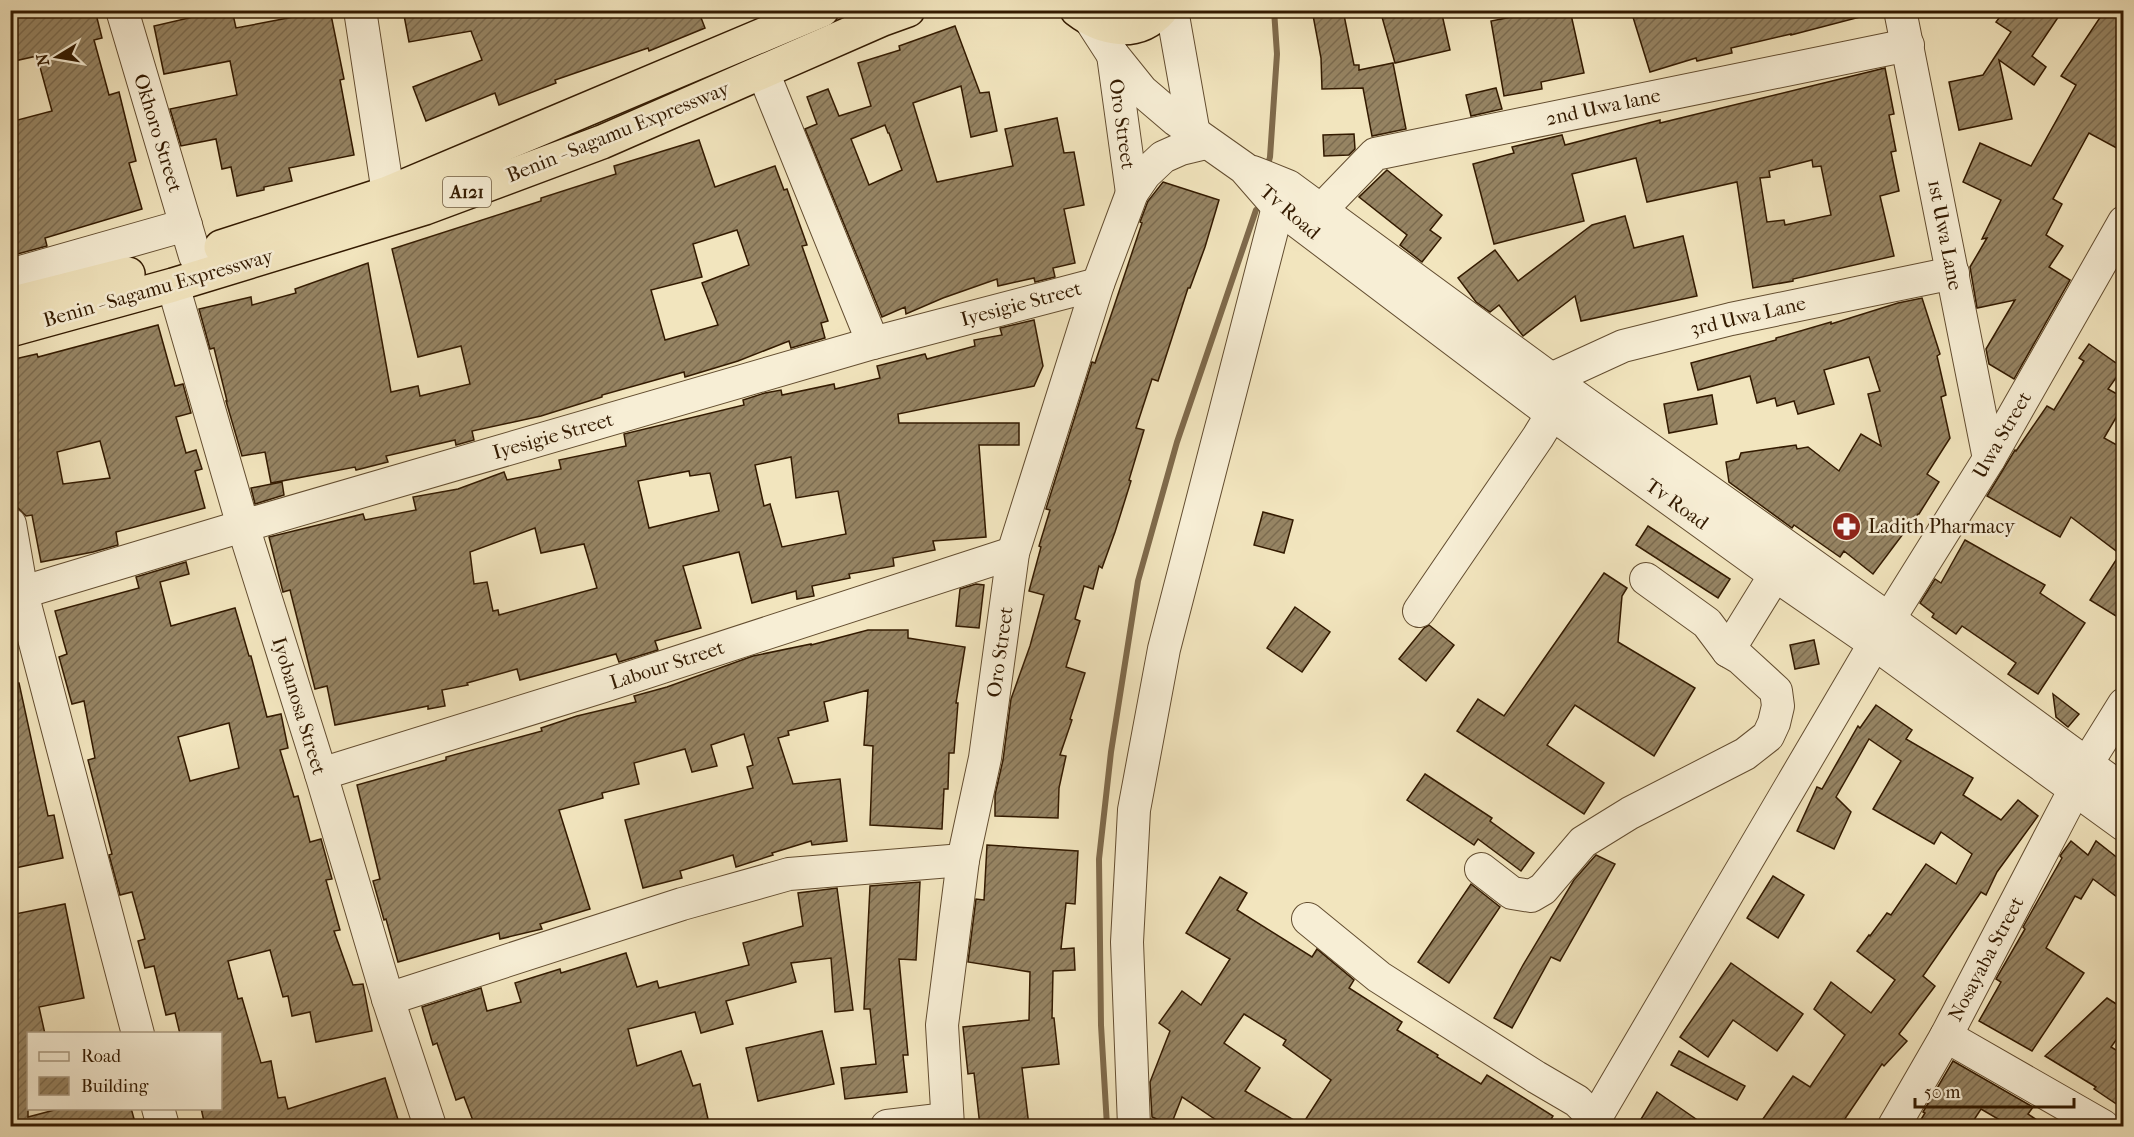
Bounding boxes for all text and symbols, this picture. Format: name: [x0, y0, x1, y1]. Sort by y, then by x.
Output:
north arrow: [27, 27, 87, 87]
text: N: [32, 51, 53, 68]
street label: Okhoro Street: [129, 71, 187, 195]
street label: Benin - Sagamu Expressway: [503, 76, 734, 187]
street label: Oro Street: [1104, 77, 1140, 171]
street label: 2nd Uwa lane: [1544, 84, 1663, 130]
road number: A121: [443, 177, 491, 207]
street label: 1st Uwa Lane: [1923, 178, 1967, 292]
street label: Tv Road: [1255, 180, 1326, 245]
street label: Benin - Sagamu Expressway: [40, 244, 277, 332]
street label: Iyesigie Street: [958, 277, 1084, 331]
street label: 3rd Uwa Lane: [1688, 292, 1808, 340]
street label: Uwa Street: [1968, 388, 2036, 482]
street label: Iyesigie Street: [490, 408, 616, 464]
street label: Tv Road: [1641, 474, 1714, 535]
pharmacy icon: Ladith Pharmacy: [1831, 510, 1863, 542]
place label: Ladith Pharmacy: [1868, 515, 2016, 538]
street label: Oro Street: [982, 605, 1018, 699]
street label: Iyobanosa Street: [267, 634, 331, 778]
street label: Labour Street: [607, 636, 727, 694]
street label: Nosayaba Street: [1944, 893, 2028, 1025]
legend: [27, 1032, 222, 1110]
text: Road: [81, 1046, 121, 1067]
scale bar: [1915, 1071, 2074, 1109]
text: Building: [81, 1076, 149, 1097]
text: 50 m: [1924, 1082, 1961, 1103]

